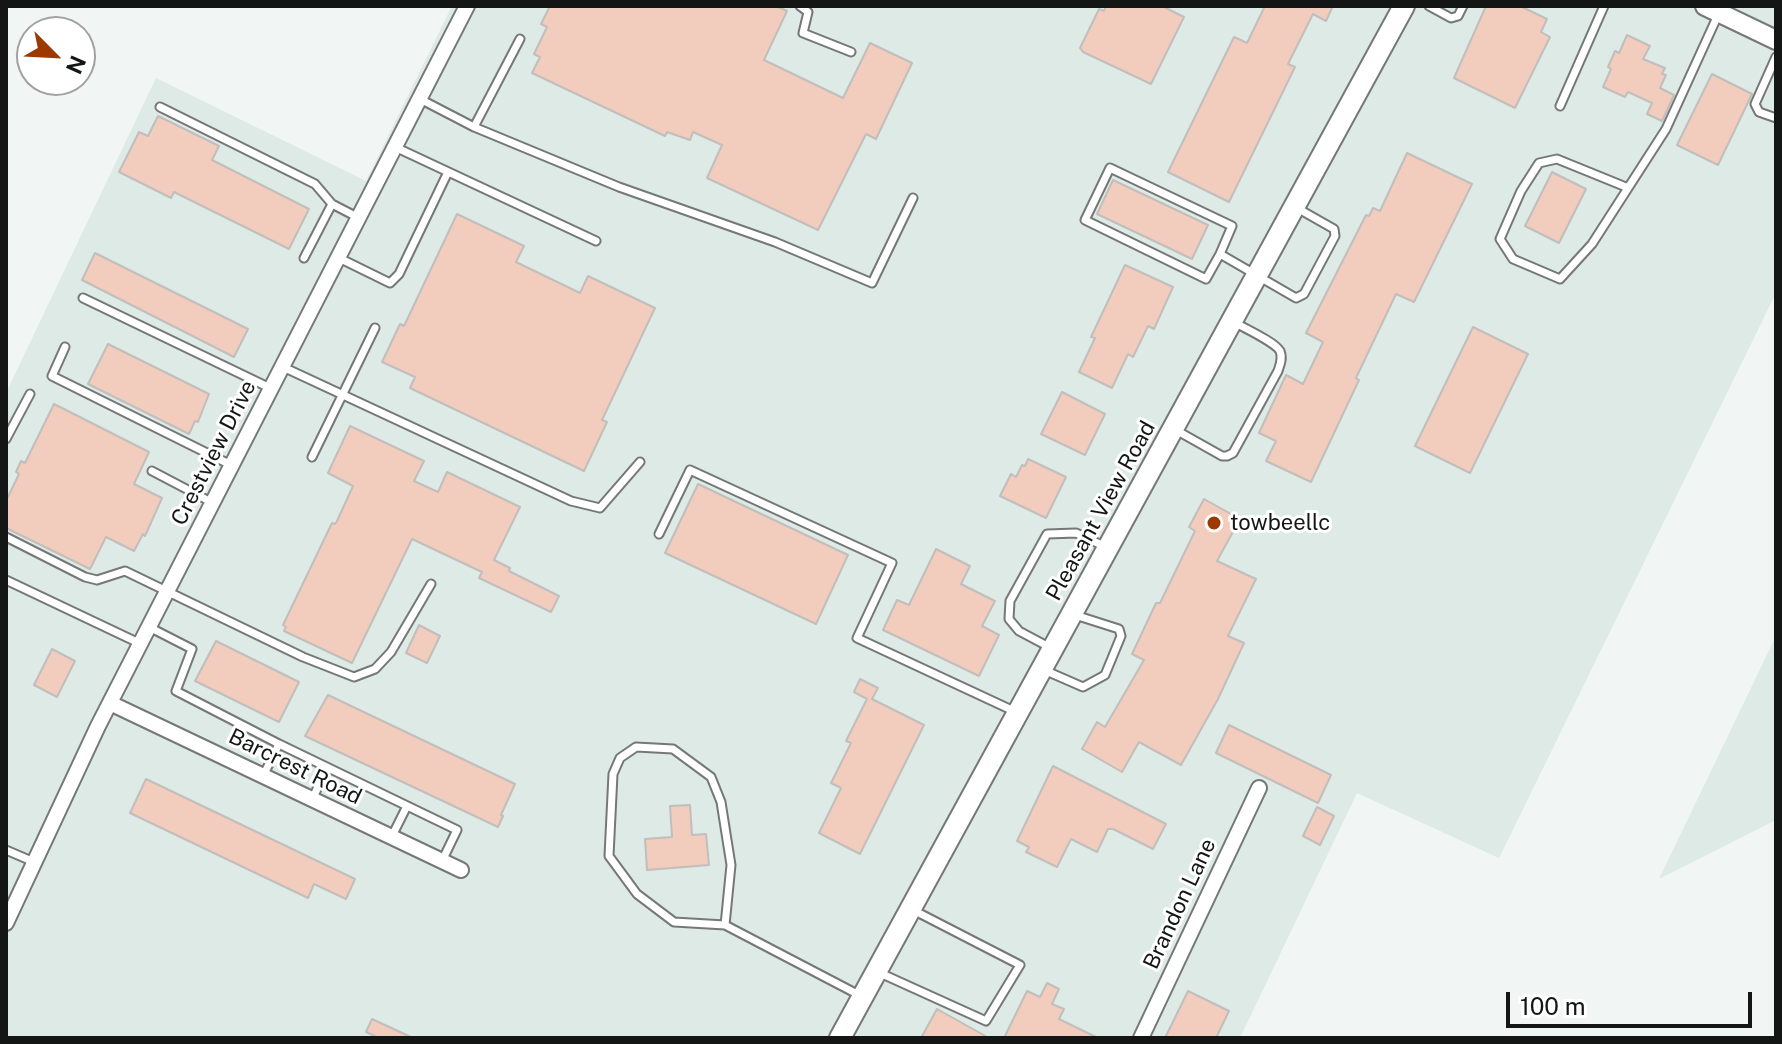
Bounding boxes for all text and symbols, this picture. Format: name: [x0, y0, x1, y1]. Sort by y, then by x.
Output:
north arrow: [16, 16, 96, 96]
text: N: [61, 52, 91, 78]
street label: Crestview Drive: [166, 376, 262, 530]
street label: Pleasant View Road: [1041, 417, 1161, 605]
place label: towbeellc: [1230, 510, 1330, 536]
marker: towbeellc: [1205, 514, 1223, 532]
street label: Barcrest Road: [224, 723, 366, 811]
street label: Brandon Lane: [1138, 834, 1222, 974]
scale bar: [1510, 976, 1756, 1026]
text: 100 m: [1520, 992, 1586, 1020]

